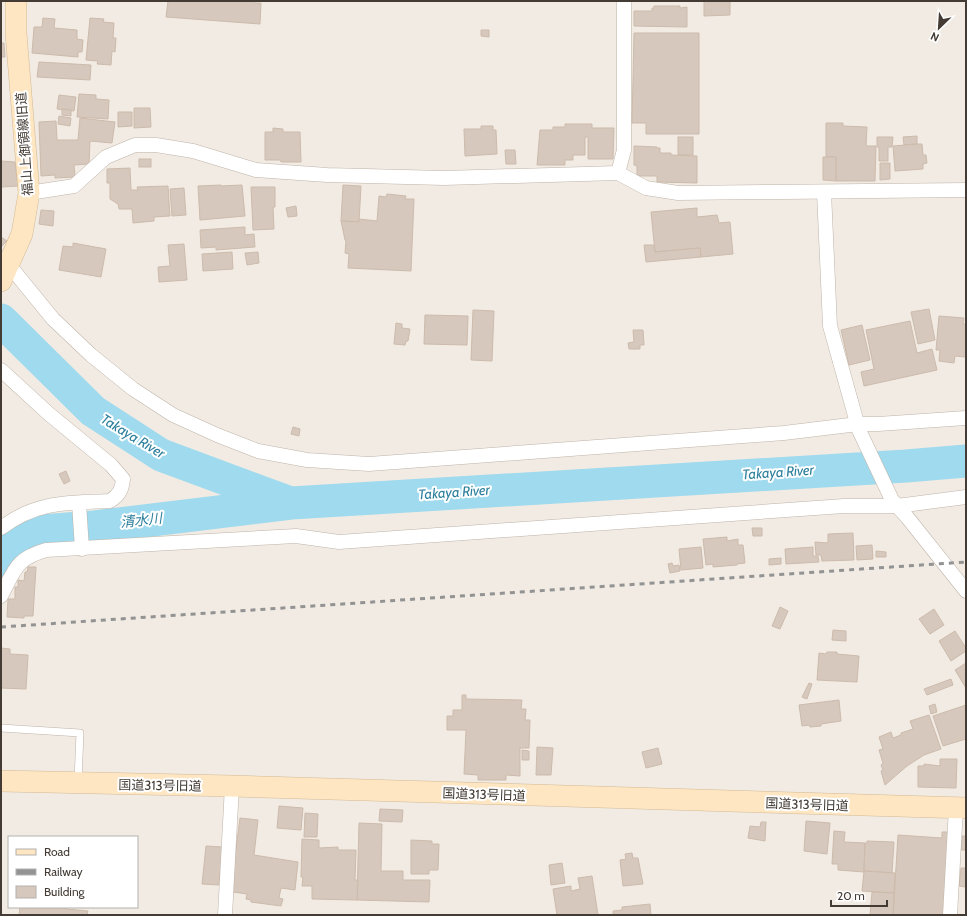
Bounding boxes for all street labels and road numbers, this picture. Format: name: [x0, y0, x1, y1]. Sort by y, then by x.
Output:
street label: 福山上御領線旧道: [12, 92, 36, 196]
street label: 国道313号旧道: [118, 776, 202, 794]
street label: 国道313号旧道: [442, 785, 526, 803]
street label: 国道313号旧道: [765, 795, 849, 813]

